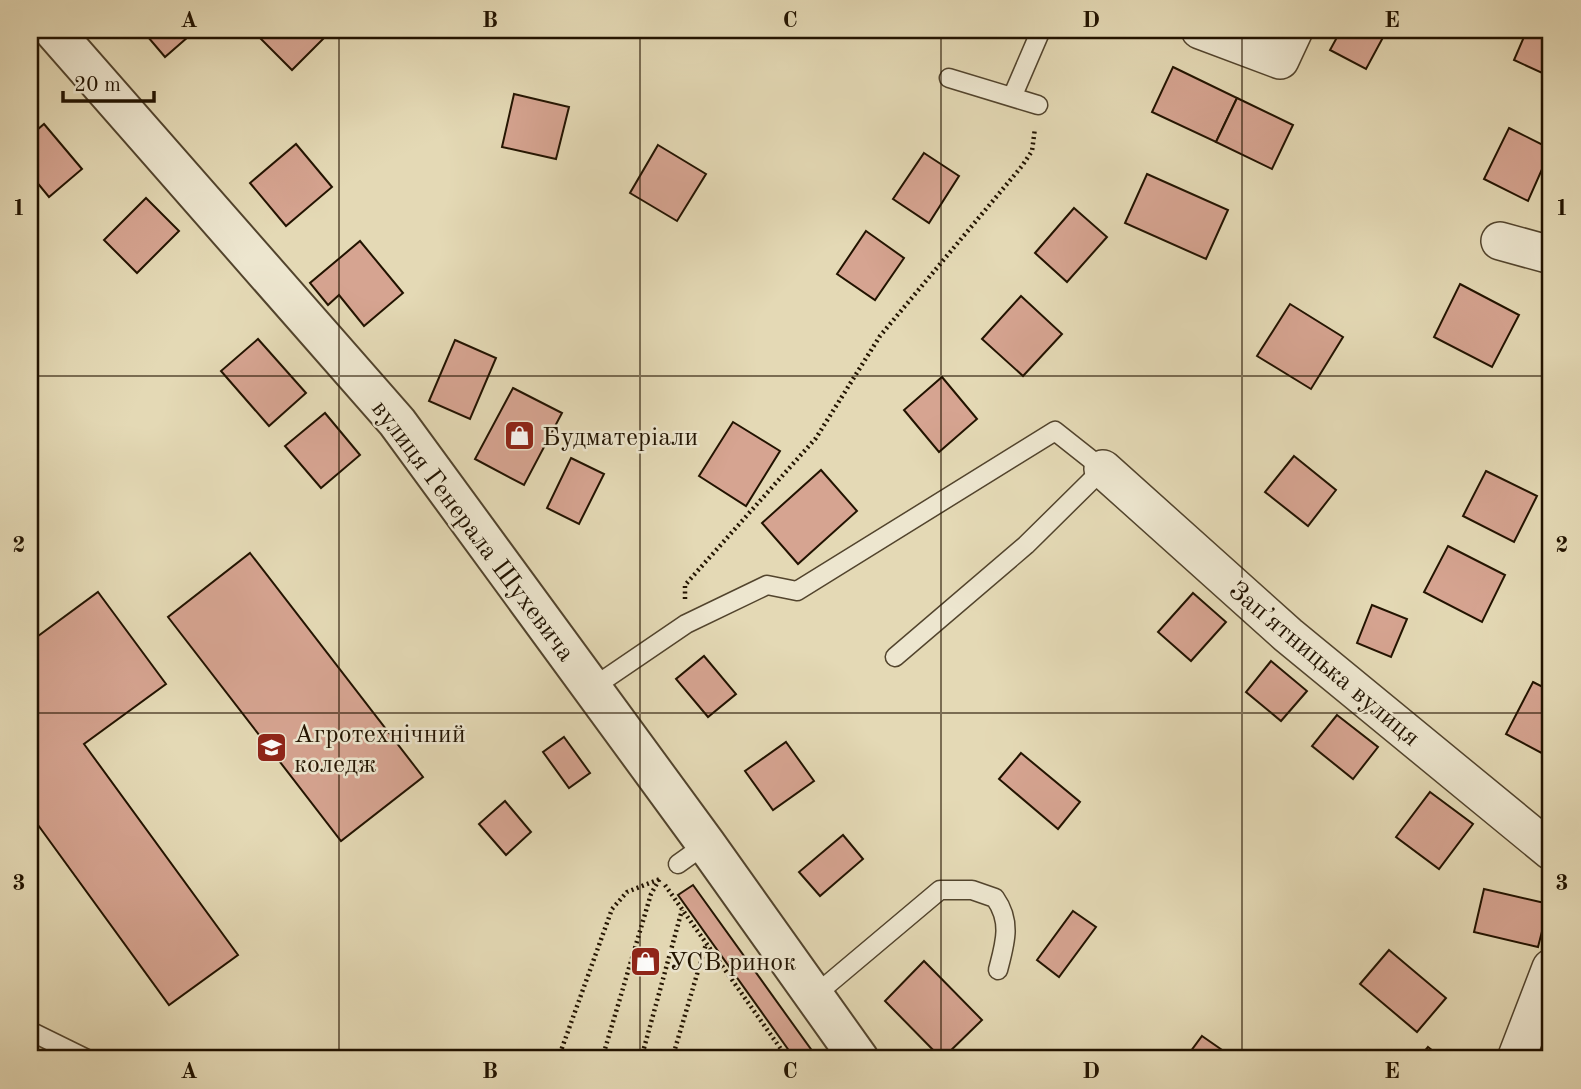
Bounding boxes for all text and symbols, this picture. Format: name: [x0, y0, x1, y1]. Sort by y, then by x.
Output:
text: A: [180, 9, 198, 32]
text: B: [482, 9, 498, 32]
text: C: [782, 9, 798, 32]
text: D: [1082, 9, 1100, 32]
text: E: [1384, 9, 1400, 32]
scale bar: [63, 60, 154, 104]
text: 20 m: [74, 75, 121, 96]
text: 1: [12, 197, 26, 220]
text: 1: [1555, 197, 1569, 220]
street label: вулиця Генерала Шухевича: [366, 396, 579, 667]
shop icon: Будматеріали: [502, 419, 536, 453]
place label: Будматеріали: [542, 425, 698, 451]
text: 2: [12, 534, 26, 557]
text: 2: [1555, 534, 1569, 557]
street label: Запʼятницька вулиця: [1223, 577, 1424, 752]
place label: Агротехнічний коледж: [294, 722, 466, 778]
school or university icon: Агротехнічний коледж: [254, 731, 288, 765]
text: 3: [12, 872, 26, 895]
text: 3: [1555, 872, 1569, 895]
shop icon: УСВ ринок: [628, 944, 662, 978]
place label: УСВ ринок: [668, 950, 796, 976]
text: A: [180, 1060, 198, 1083]
text: B: [482, 1060, 498, 1083]
text: C: [782, 1060, 798, 1083]
text: D: [1082, 1060, 1100, 1083]
text: E: [1384, 1060, 1400, 1083]

